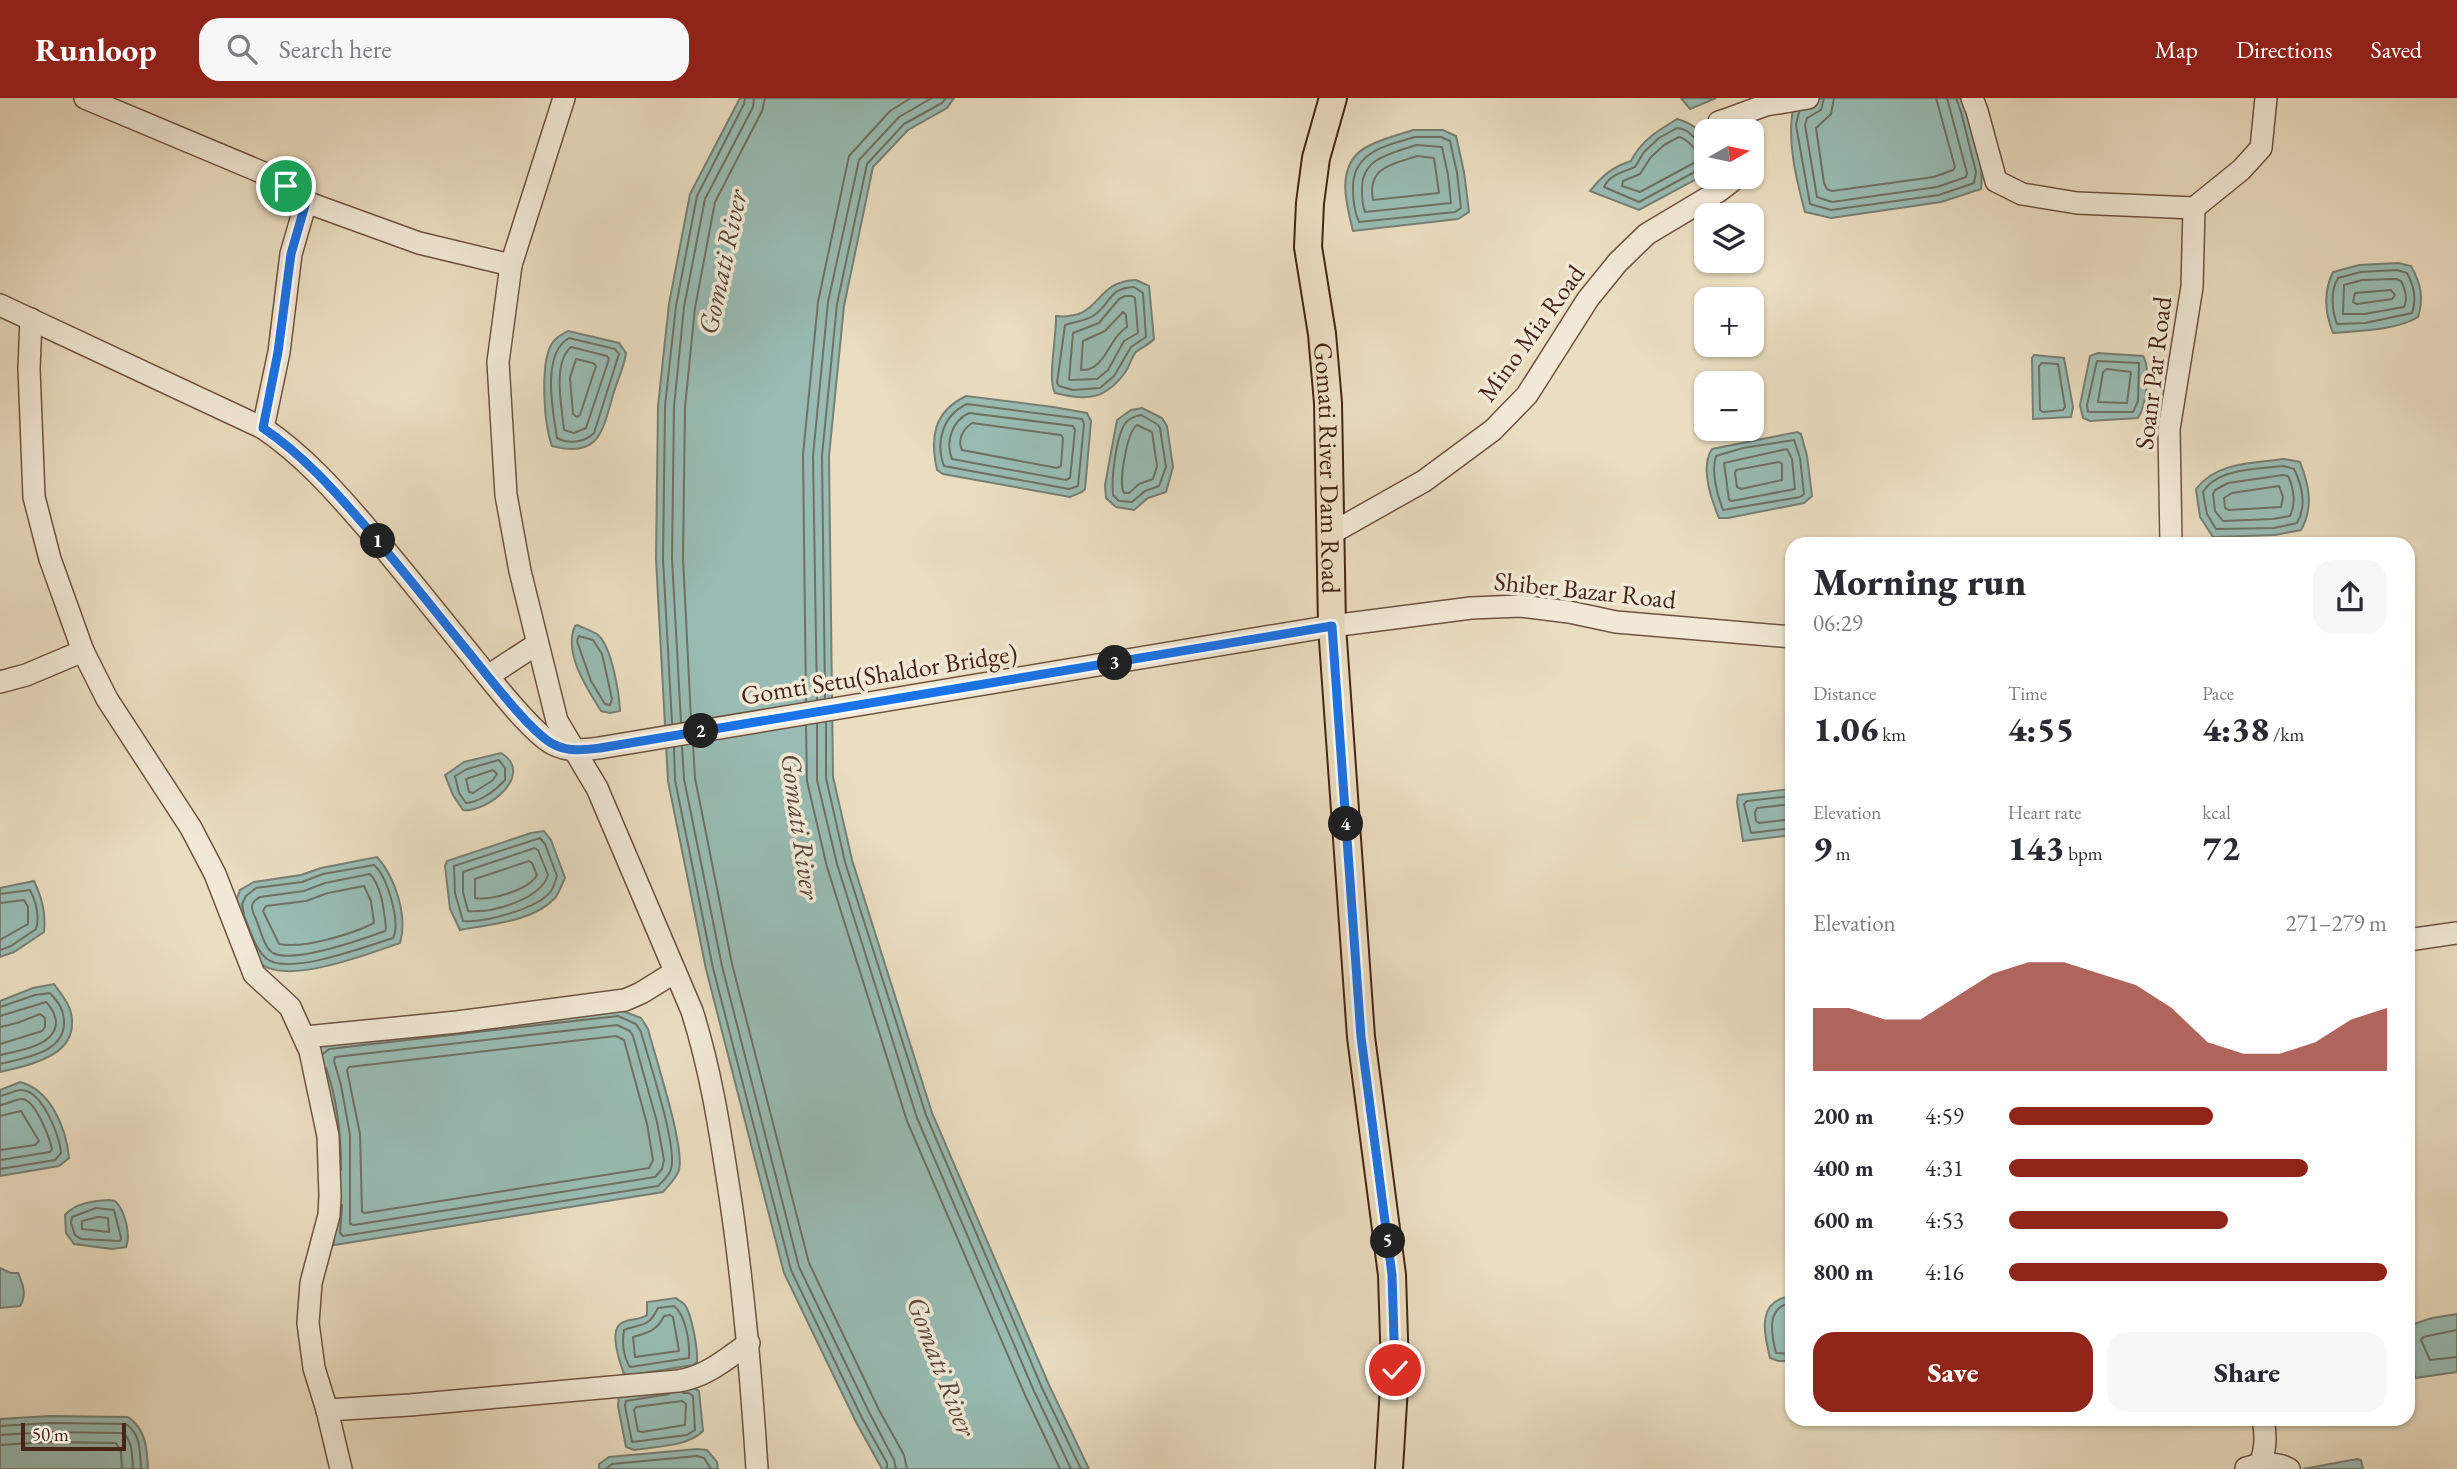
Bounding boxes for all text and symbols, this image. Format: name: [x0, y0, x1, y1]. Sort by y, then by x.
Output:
search box: [199, 18, 689, 81]
text: Runloop: [35, 28, 157, 71]
icon: search: [223, 30, 261, 68]
text: Search here: [279, 32, 391, 66]
text: Map: [2155, 34, 2198, 65]
text: Directions: [2236, 34, 2333, 65]
text: Saved: [2371, 34, 2422, 65]
north arrow: [1694, 119, 1764, 189]
map controls: [1694, 119, 1764, 441]
pin: [256, 156, 316, 216]
icon: arrive: [267, 167, 305, 205]
water label: Gomati River: [689, 185, 755, 338]
button: layers: [1694, 203, 1764, 273]
street label: Mino Mia Road: [1470, 257, 1593, 408]
button: +: [1694, 287, 1764, 357]
street label: Soanr Par Road: [2127, 294, 2179, 452]
street label: Gomati River Dam Road: [1306, 341, 1348, 595]
button: −: [1694, 371, 1764, 441]
pin: 1: [360, 524, 396, 558]
text: 1: [372, 528, 383, 553]
text: Morning run: [1813, 557, 2026, 606]
button: share: [2313, 560, 2387, 634]
street label: Shiber Bazar Road: [1492, 564, 1679, 617]
text: 06:29: [1813, 608, 1863, 638]
street label: Gomti Setu(Shaldor Bridge): [738, 635, 1020, 713]
pin: 3: [1098, 646, 1132, 680]
text: 3: [1109, 650, 1120, 675]
text: Distance: [1813, 681, 1876, 706]
text: Time: [2008, 681, 2047, 706]
text: Pace: [2202, 681, 2234, 706]
text: 1.06: [1813, 706, 1879, 751]
text: 4:55: [2008, 706, 2074, 751]
text: 4:38: [2202, 706, 2269, 751]
pin: 2: [684, 714, 718, 748]
text: 2: [695, 718, 706, 743]
text: km: [1879, 722, 1906, 747]
text: /km: [2269, 722, 2304, 747]
water label: Gomati River: [773, 751, 829, 903]
text: Elevation: [1813, 800, 1881, 825]
text: Heart rate: [2008, 800, 2081, 825]
text: kcal: [2202, 800, 2231, 825]
pin: 4: [1328, 806, 1364, 842]
text: 4: [1340, 811, 1351, 836]
text: 9: [1813, 825, 1832, 870]
text: 143: [2008, 825, 2064, 870]
text: 72: [2202, 825, 2240, 870]
text: m: [1832, 841, 1851, 866]
text: bpm: [2064, 841, 2103, 866]
text: Elevation: [1813, 908, 1896, 938]
text: 271–279 m: [2286, 908, 2387, 938]
text: 200 m: [1813, 1101, 1874, 1131]
text: 4:59: [1925, 1101, 1964, 1131]
text: 400 m: [1813, 1153, 1874, 1183]
text: 4:31: [1925, 1153, 1964, 1183]
text: 600 m: [1813, 1205, 1874, 1235]
text: 4:53: [1925, 1205, 1964, 1235]
pin: 5: [1370, 1224, 1406, 1258]
text: 5: [1382, 1228, 1393, 1253]
text: 800 m: [1813, 1257, 1874, 1287]
text: 4:16: [1925, 1257, 1964, 1287]
water label: Gomati River: [899, 1291, 986, 1442]
button: Save: [1813, 1332, 2093, 1412]
button: Share: [2107, 1332, 2387, 1412]
pin: [1365, 1340, 1425, 1400]
icon: check: [1376, 1351, 1414, 1389]
scale bar: [21, 1420, 126, 1452]
text: 50 m: [32, 1422, 69, 1447]

